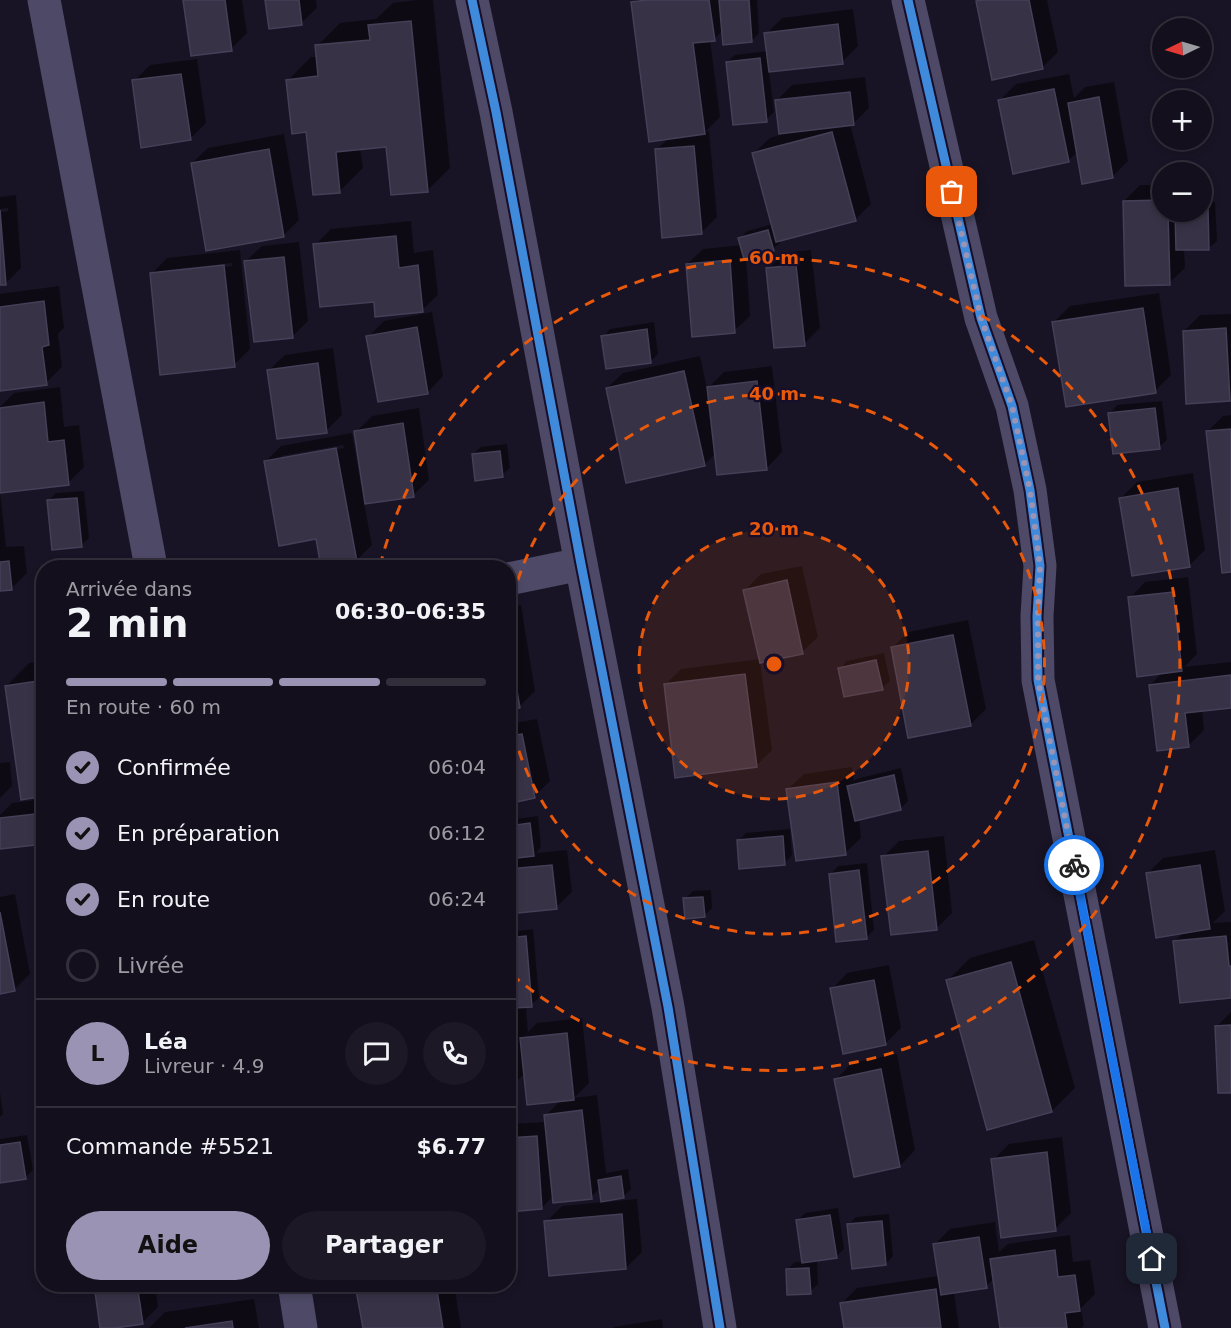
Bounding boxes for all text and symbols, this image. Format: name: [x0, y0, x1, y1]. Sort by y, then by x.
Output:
north arrow: [1152, 18, 1212, 78]
map controls: [1152, 18, 1212, 222]
button: +: [1152, 90, 1212, 150]
button: −: [1152, 162, 1212, 222]
pin: [926, 166, 977, 217]
icon: bag: [935, 175, 968, 208]
text: 60 m: [749, 247, 799, 268]
text: 40 m: [749, 383, 799, 404]
text: 20 m: [749, 518, 799, 539]
text: Arrivée dans: [66, 577, 192, 601]
text: 06:30–06:35: [335, 599, 486, 624]
text: 2 min: [66, 601, 188, 646]
centre of rings: [764, 654, 784, 674]
text: En route · 60 m: [66, 695, 221, 719]
icon: check: [66, 751, 99, 784]
text: Confirmée: [117, 755, 231, 780]
text: 06:04: [428, 755, 486, 779]
icon: check: [66, 817, 99, 850]
text: En préparation: [117, 821, 280, 846]
text: 06:12: [428, 821, 486, 845]
courier: [1044, 835, 1104, 895]
icon: bike: [1058, 849, 1091, 882]
icon: check: [66, 883, 99, 916]
text: En route: [117, 887, 210, 912]
text: 06:24: [428, 887, 486, 911]
text: Livrée: [117, 953, 184, 978]
button: chat: [345, 1022, 408, 1085]
button: phone: [423, 1022, 486, 1085]
text: Léa: [144, 1029, 188, 1054]
text: L: [90, 1041, 105, 1066]
text: Livreur · 4.9: [144, 1054, 264, 1078]
text: Commande #5521: [66, 1134, 274, 1159]
text: $6.77: [416, 1134, 486, 1159]
button: Aide: [66, 1211, 270, 1280]
button: Partager: [282, 1211, 486, 1280]
pin: [1126, 1233, 1177, 1284]
icon: home: [1135, 1242, 1168, 1275]

